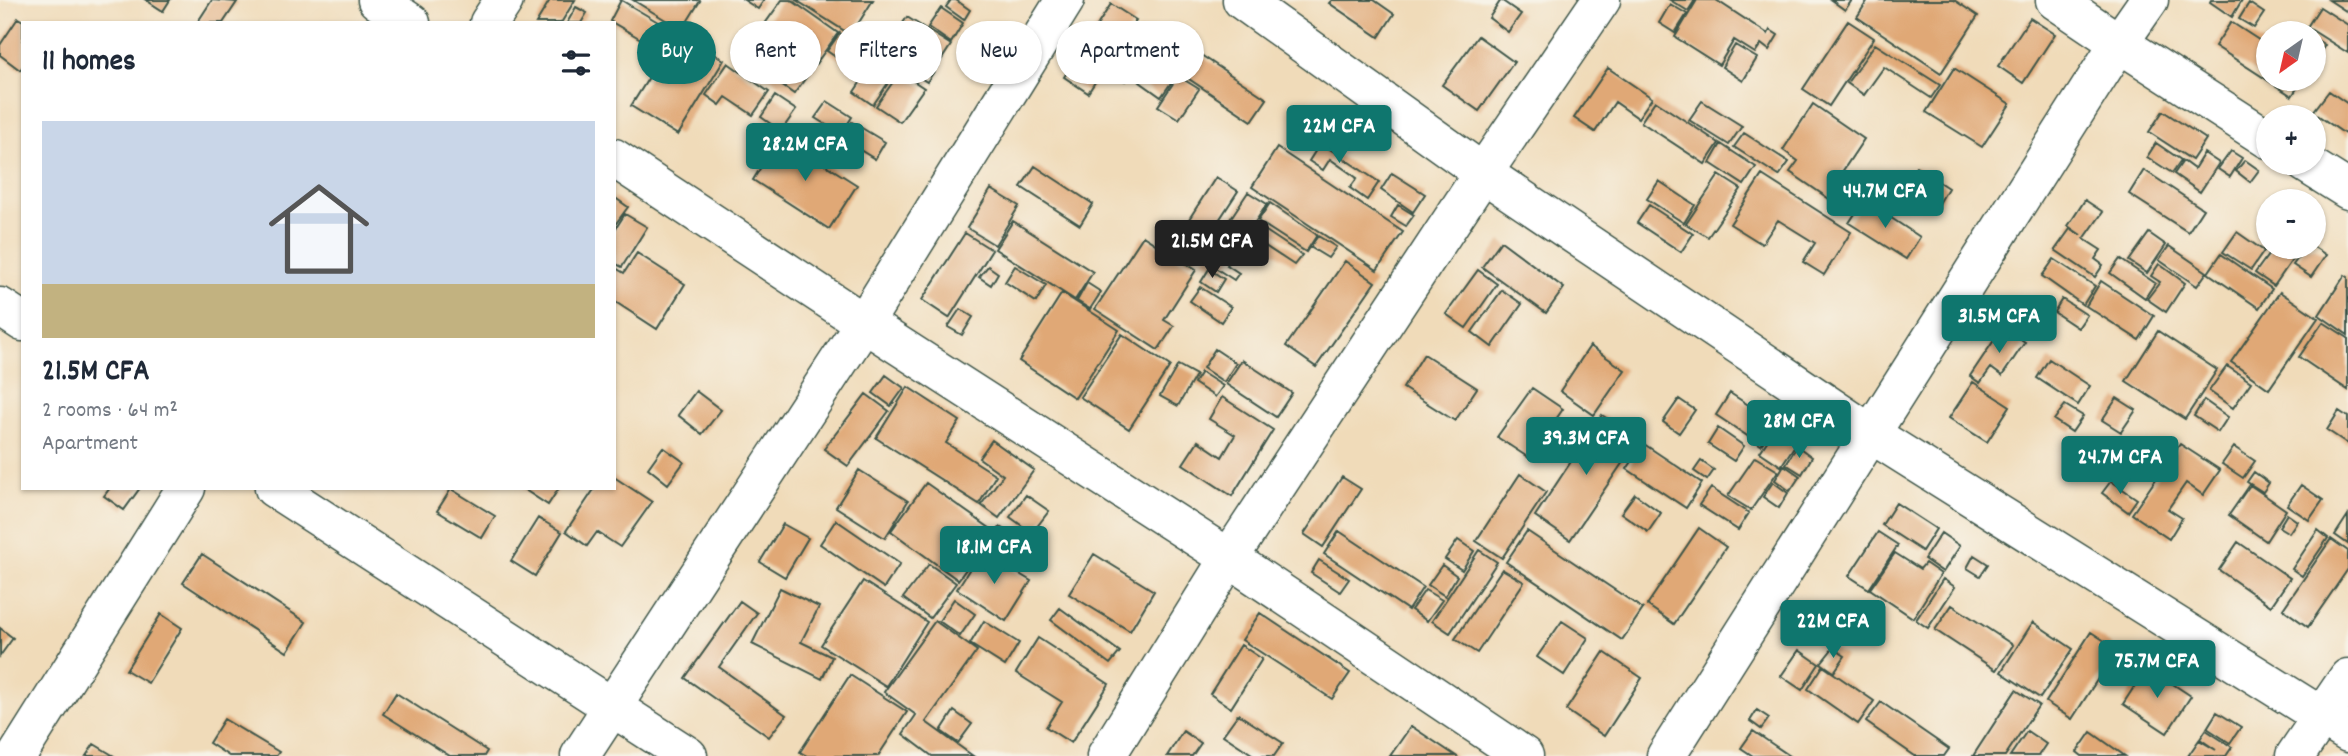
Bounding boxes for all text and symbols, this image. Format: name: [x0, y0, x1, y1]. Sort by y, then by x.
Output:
chip: Buy: [637, 21, 716, 84]
chip: Rent: [730, 21, 821, 84]
chip: Filters: [835, 21, 942, 84]
chip: New: [956, 21, 1042, 84]
chip: Apartment: [1056, 21, 1204, 84]
north arrow: [2256, 21, 2326, 91]
map controls: [2256, 21, 2326, 259]
text: 11 homes: [42, 42, 136, 85]
icon: filters: [557, 44, 595, 82]
button: +: [2256, 105, 2326, 175]
pin: 22M CFA: [1274, 106, 1404, 165]
text: 22M CFA: [1302, 111, 1376, 144]
pin: 28.2M CFA: [725, 124, 885, 183]
text: 28.2M CFA: [762, 129, 848, 162]
icon: home: [256, 166, 382, 292]
pin: 44.7M CFA: [1805, 170, 1965, 230]
text: 44.7M CFA: [1843, 176, 1927, 209]
button: −: [2256, 189, 2326, 259]
pin: 21.5M CFA: [1132, 220, 1292, 280]
text: 21.5M CFA: [1171, 226, 1253, 259]
pin: 31.5M CFA: [1919, 296, 2079, 355]
text: 31.5M CFA: [1958, 301, 2040, 334]
text: 21.5M CFA: [42, 352, 150, 395]
text: 2 rooms · 64 m²: [42, 395, 178, 428]
pin: 28M CFA: [1734, 400, 1864, 460]
text: 28M CFA: [1763, 406, 1835, 439]
pin: 39.3M CFA: [1506, 418, 1666, 477]
text: 39.3M CFA: [1542, 423, 1630, 456]
text: Apartment: [42, 428, 138, 461]
pin: 24.7M CFA: [2040, 436, 2200, 496]
text: 24.7M CFA: [2077, 442, 2163, 475]
pin: 18.1M CFA: [914, 526, 1074, 586]
text: 18.1M CFA: [956, 532, 1032, 565]
pin: 22M CFA: [1768, 600, 1898, 660]
text: 22M CFA: [1796, 606, 1870, 639]
pin: 75.7M CFA: [2077, 640, 2237, 700]
text: 75.7M CFA: [2114, 646, 2200, 679]

